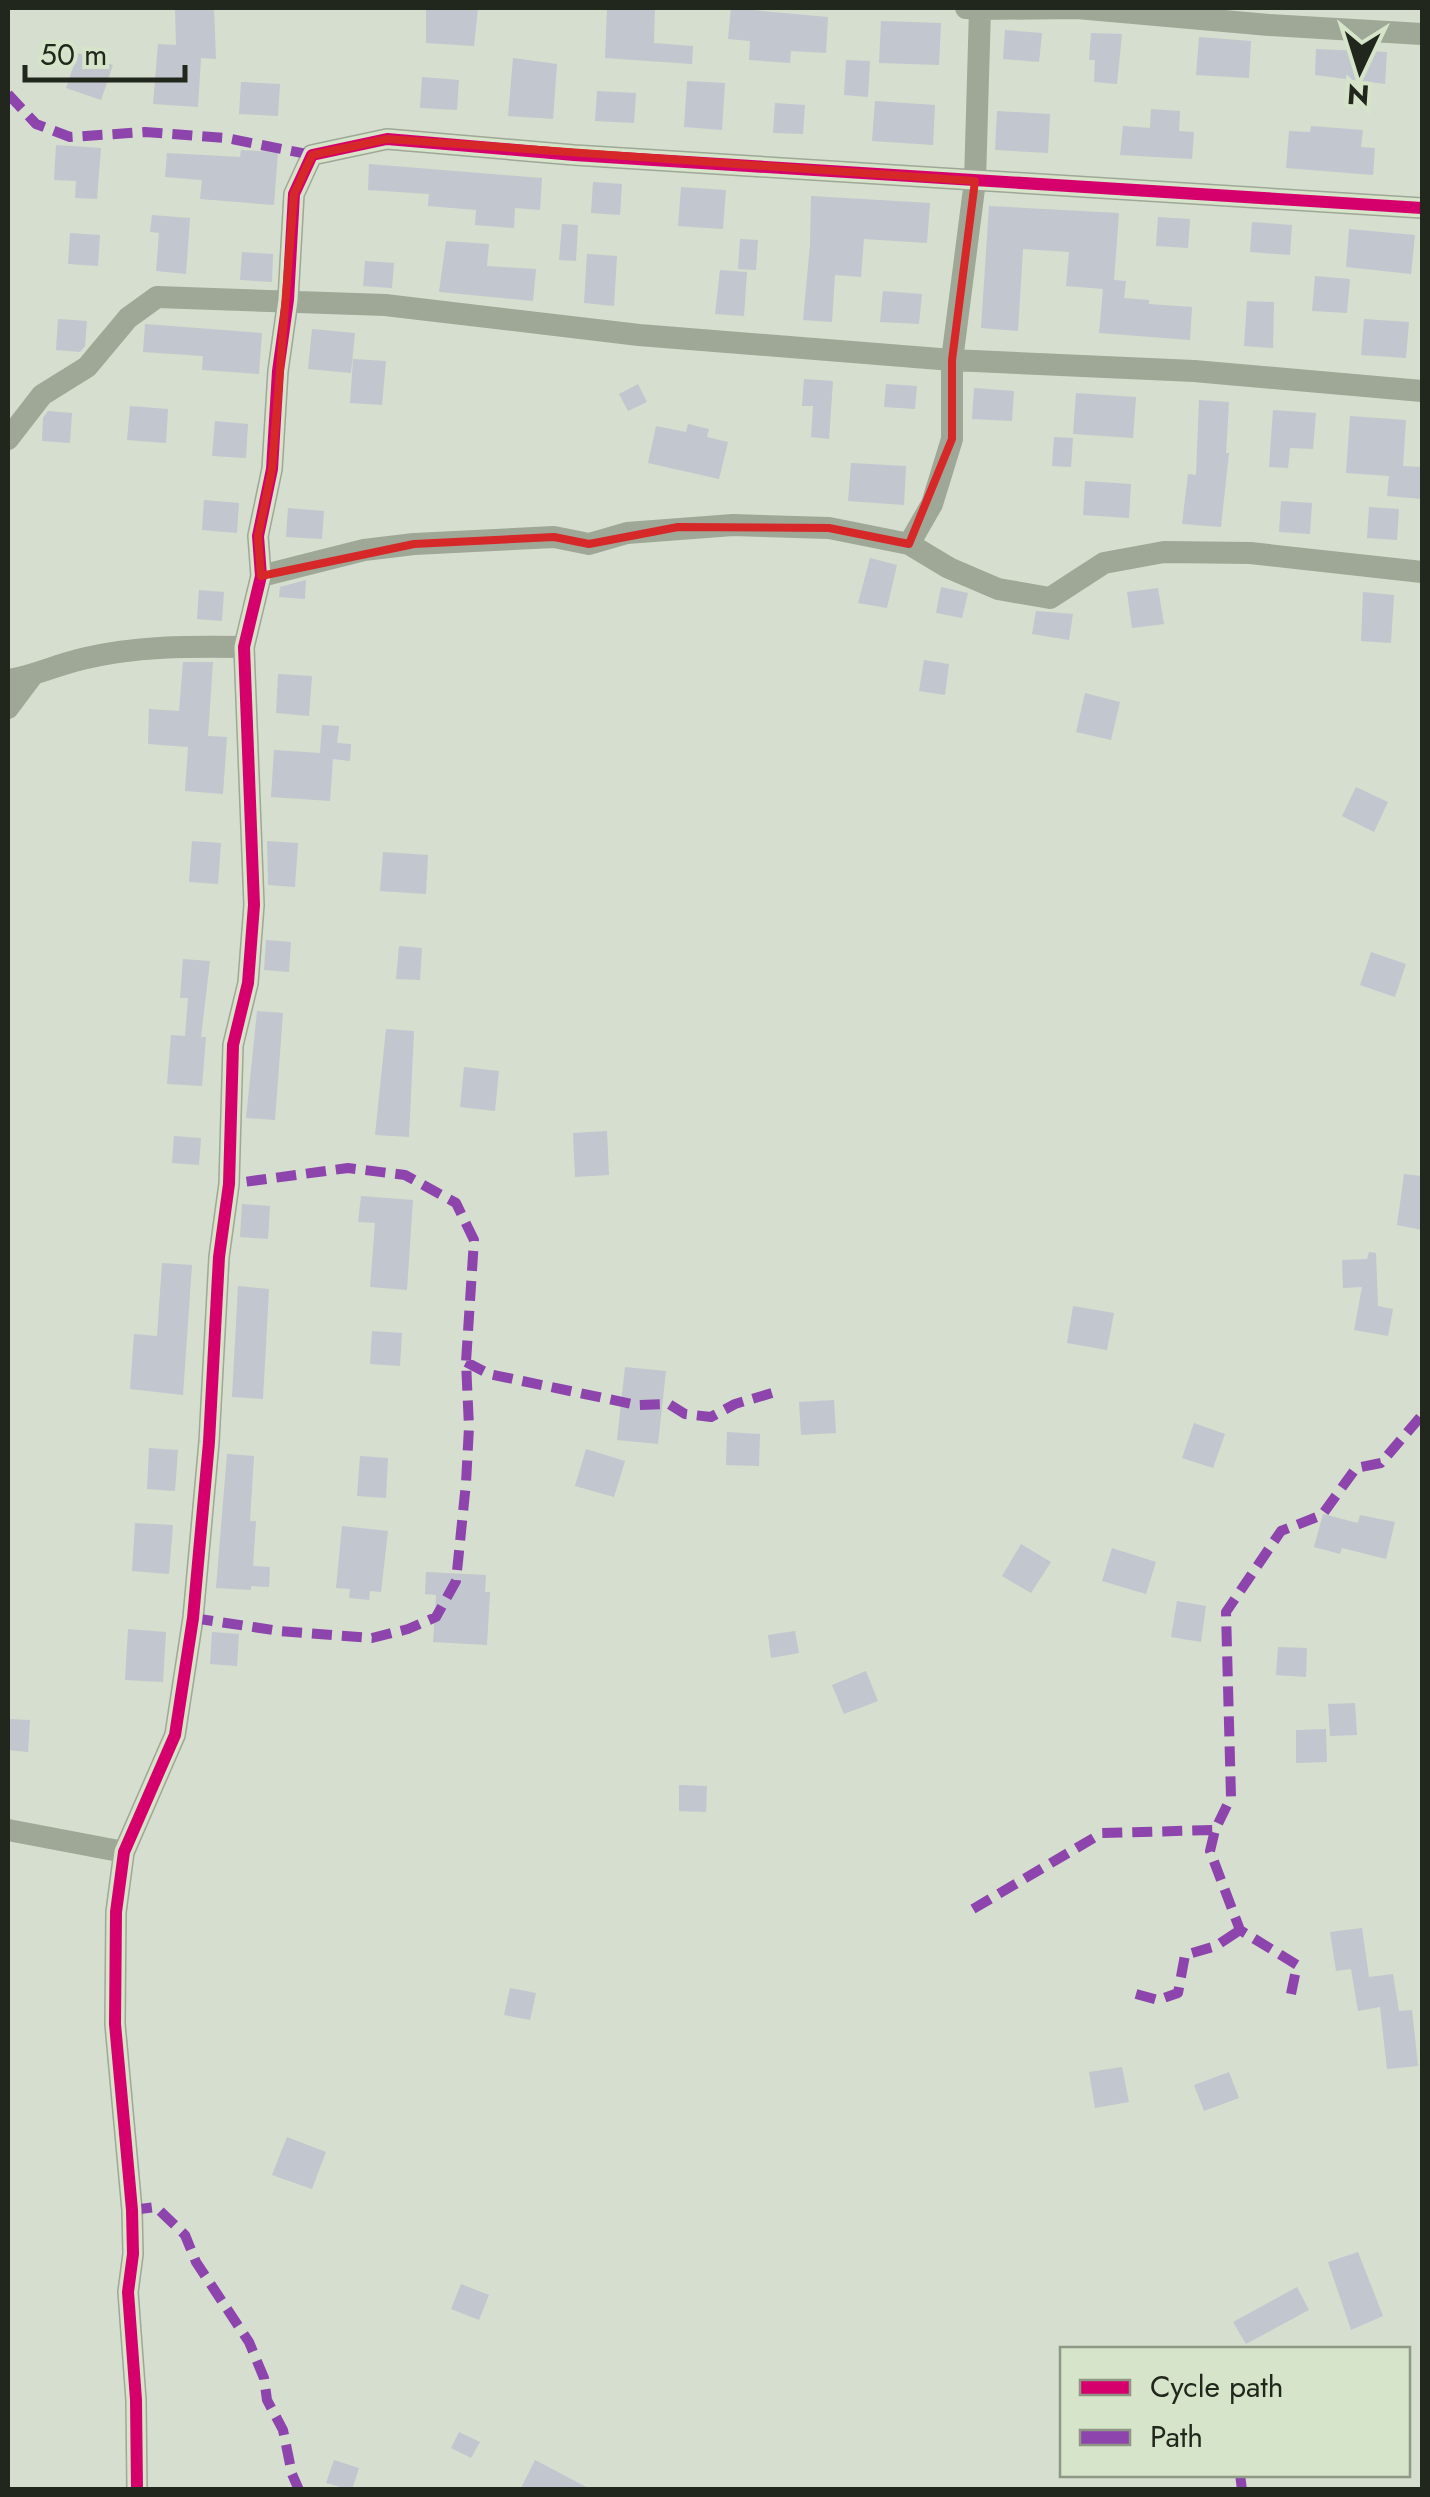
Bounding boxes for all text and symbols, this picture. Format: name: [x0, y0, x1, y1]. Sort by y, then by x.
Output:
scale bar: [25, 20, 185, 82]
north arrow: [1310, 20, 1410, 120]
text: 50 m: [40, 33, 107, 76]
text: N: [1346, 73, 1371, 116]
legend: [1060, 2347, 1410, 2477]
text: Cycle path: [1150, 2365, 1283, 2408]
text: Path: [1150, 2415, 1203, 2458]

